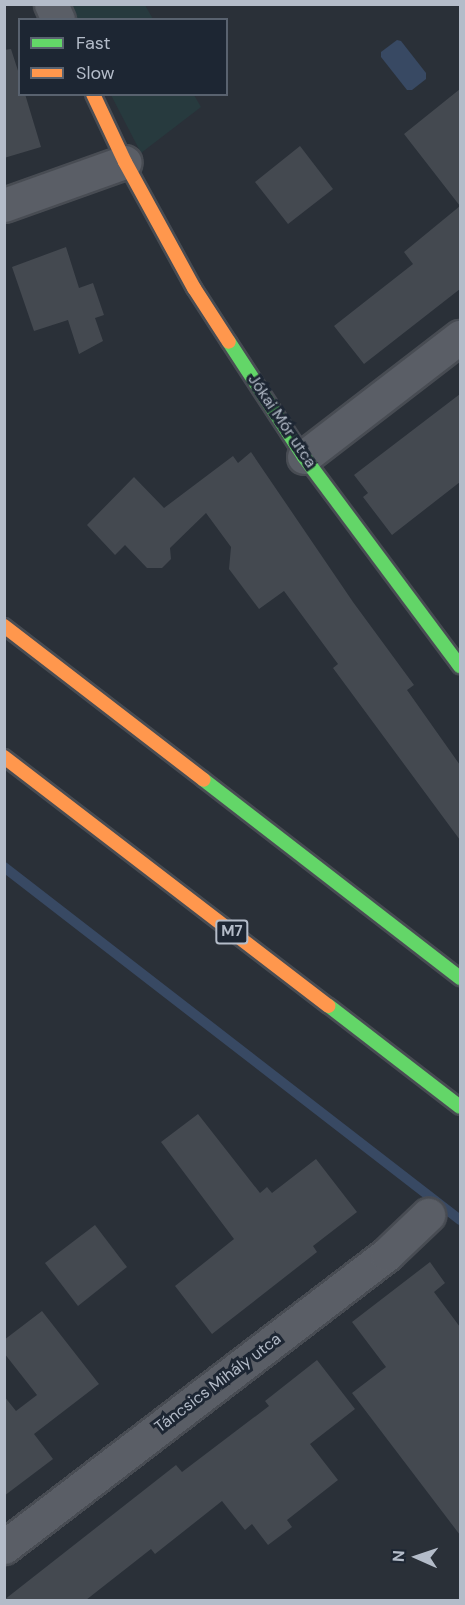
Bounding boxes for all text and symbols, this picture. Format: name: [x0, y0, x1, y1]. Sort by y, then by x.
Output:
legend: [18, 18, 228, 96]
text: Fast: [76, 31, 111, 55]
text: Slow: [76, 61, 115, 85]
street label: Jókai Mór utca: [244, 371, 320, 471]
road number: M7: [214, 920, 250, 944]
street label: Táncsics Mihály utca: [151, 1329, 285, 1437]
north arrow: [387, 1527, 447, 1587]
text: N: [388, 1550, 409, 1562]

